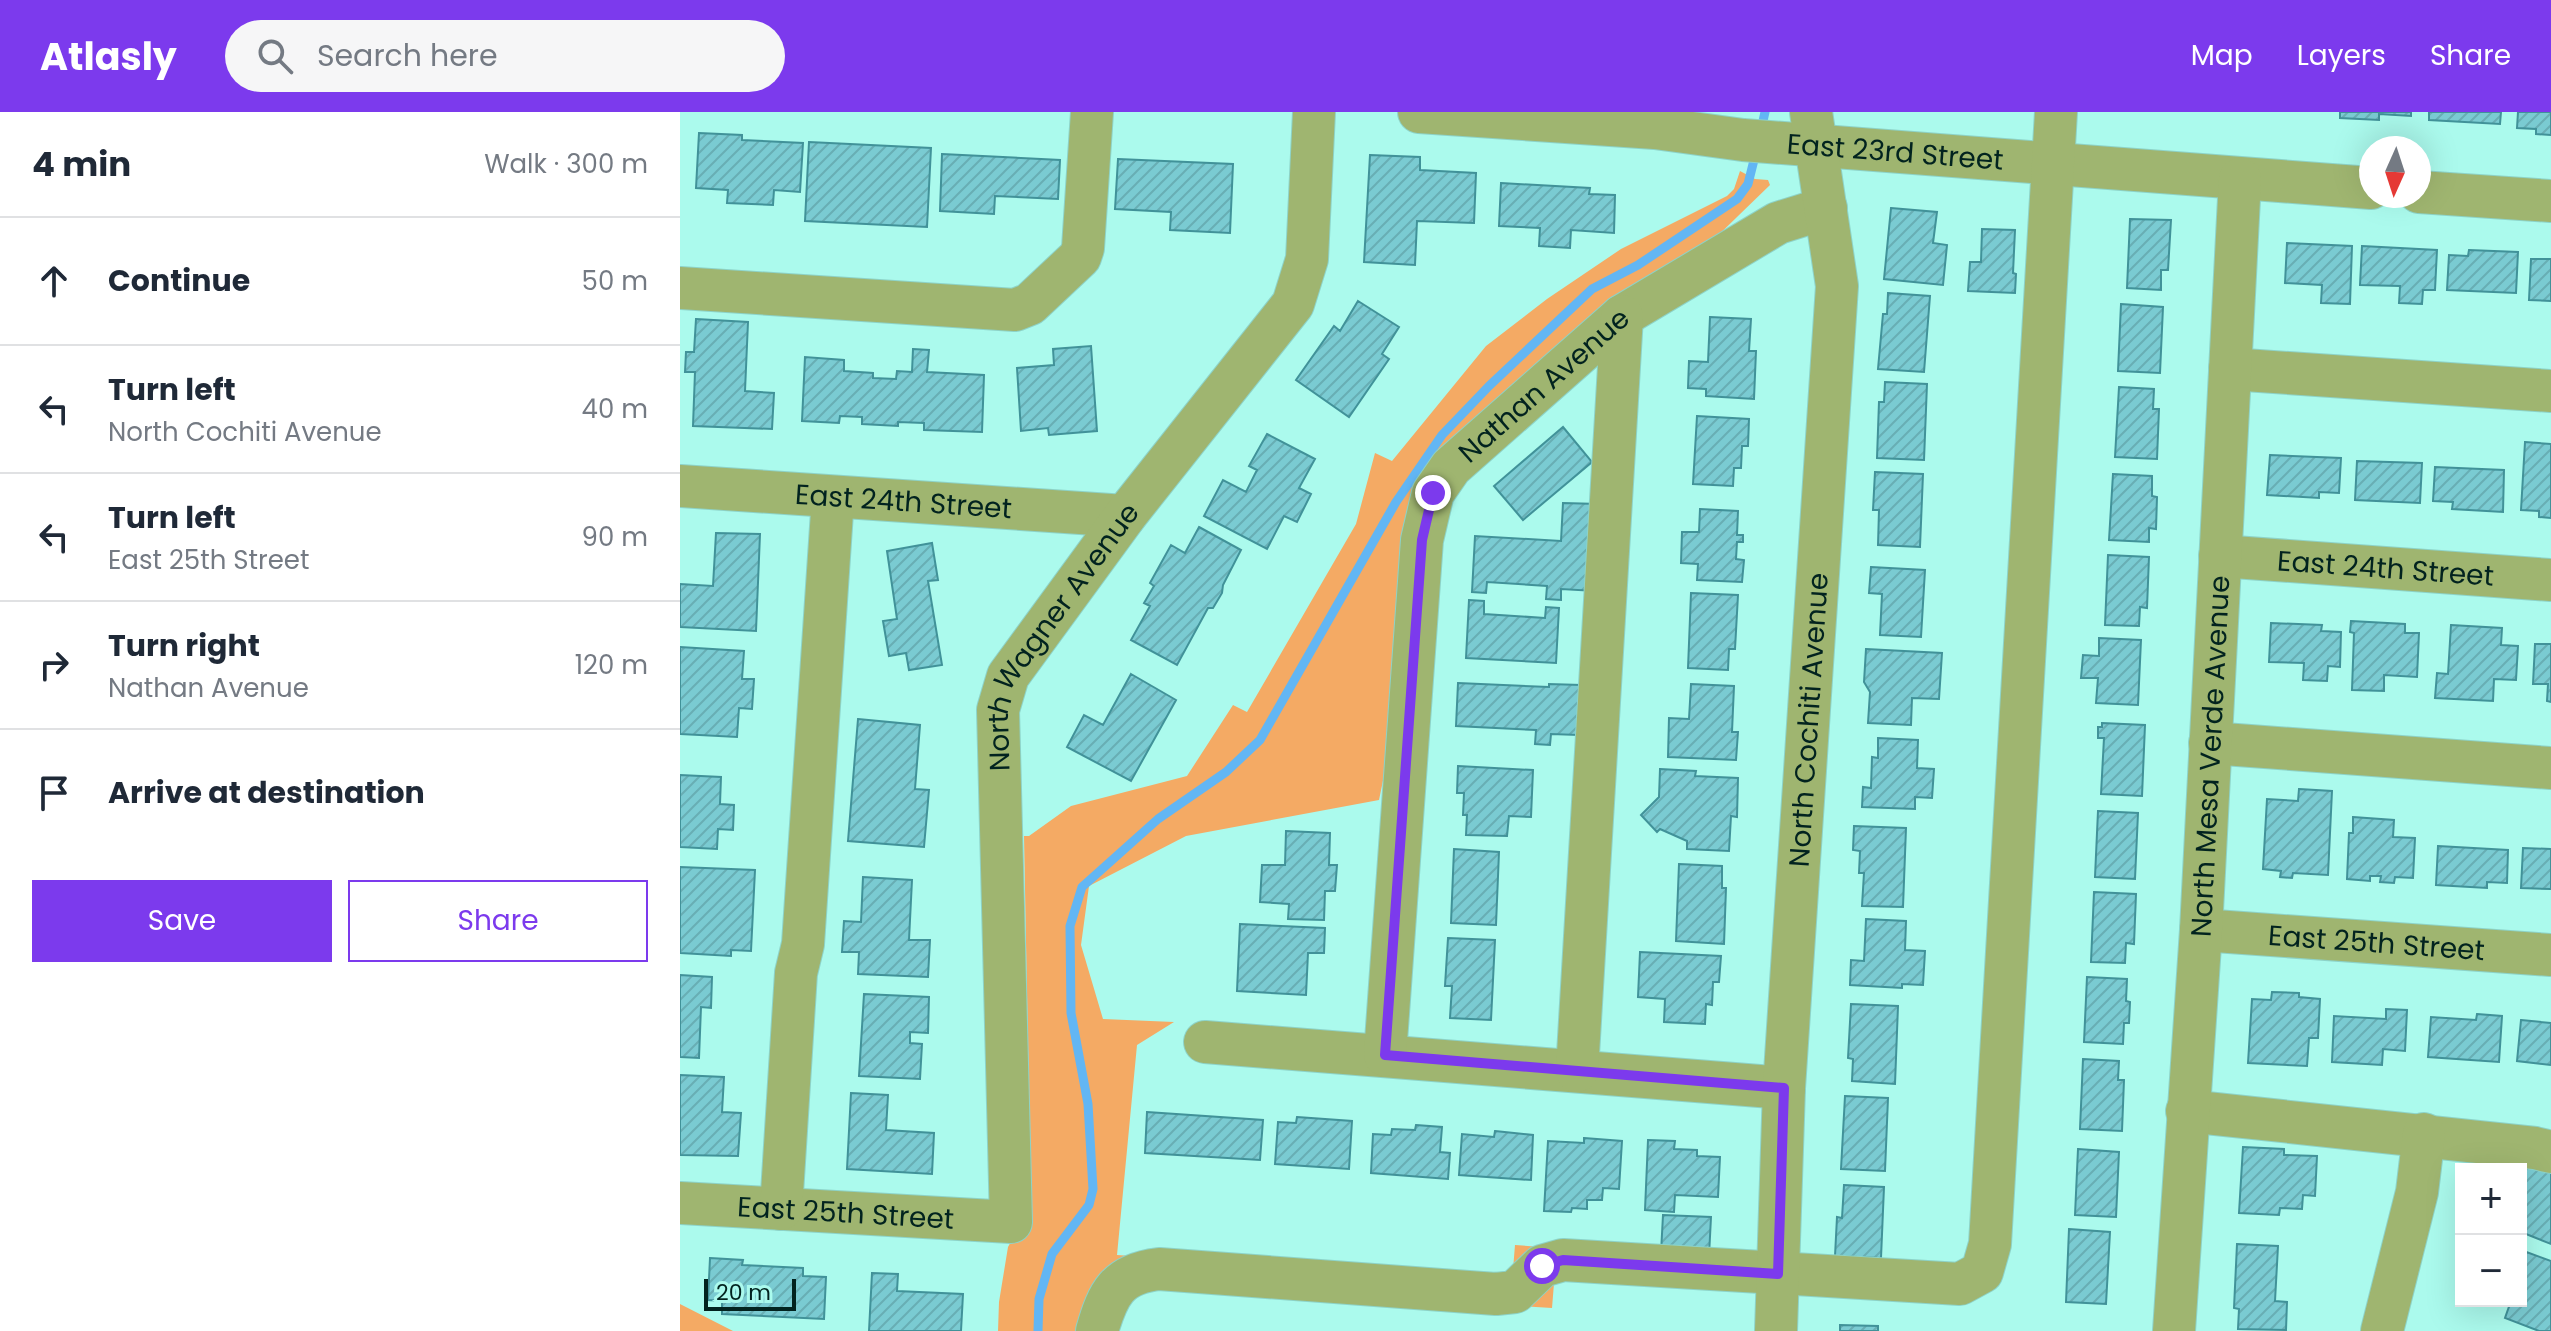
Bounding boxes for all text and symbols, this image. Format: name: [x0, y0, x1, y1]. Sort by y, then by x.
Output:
search box: [225, 20, 785, 92]
text: Atlasly: [40, 30, 177, 83]
icon: search: [253, 34, 297, 78]
text: Search here: [317, 34, 498, 77]
text: Map: [2191, 36, 2253, 75]
text: Layers: [2297, 36, 2386, 75]
text: Share: [2430, 36, 2511, 75]
street label: East 23rd Street: [1785, 124, 2005, 179]
north arrow: [2359, 136, 2431, 208]
text: 4 min: [32, 140, 131, 188]
text: Walk · 300 m: [484, 146, 648, 182]
icon: ahead: [32, 259, 76, 303]
text: Continue: [108, 259, 250, 302]
text: 50 m: [582, 263, 648, 299]
street label: Nathan Avenue: [1450, 299, 1638, 471]
text: Turn left: [108, 368, 236, 411]
icon: left: [32, 387, 76, 431]
text: 40 m: [582, 391, 648, 427]
text: North Cochiti Avenue: [108, 414, 382, 450]
street label: East 24th Street: [794, 474, 1013, 528]
route end: [1415, 475, 1451, 511]
street label: North Wagner Avenue: [978, 494, 1148, 772]
text: Turn left: [108, 496, 236, 539]
icon: left: [32, 515, 76, 559]
text: 90 m: [582, 519, 648, 555]
street label: East 24th Street: [2276, 541, 2495, 595]
text: East 25th Street: [108, 542, 309, 578]
street label: North Cochiti Avenue: [1779, 572, 1838, 868]
street label: North Mesa Verde Avenue: [2181, 574, 2239, 938]
text: Turn right: [108, 624, 260, 667]
icon: right: [32, 643, 76, 687]
text: 120 m: [575, 647, 648, 683]
text: Nathan Avenue: [108, 670, 309, 706]
icon: arrive: [32, 771, 76, 815]
text: Arrive at destination: [108, 771, 425, 814]
button: Save: [32, 880, 332, 962]
button: Share: [348, 880, 648, 962]
street label: East 25th Street: [2267, 915, 2486, 970]
map controls: [2455, 1163, 2527, 1307]
button: +: [2455, 1163, 2527, 1235]
street label: East 25th Street: [736, 1187, 955, 1238]
button: −: [2455, 1235, 2527, 1307]
route start: [1524, 1248, 1560, 1284]
scale bar: [704, 1275, 796, 1311]
text: 20 m: [716, 1277, 771, 1308]

